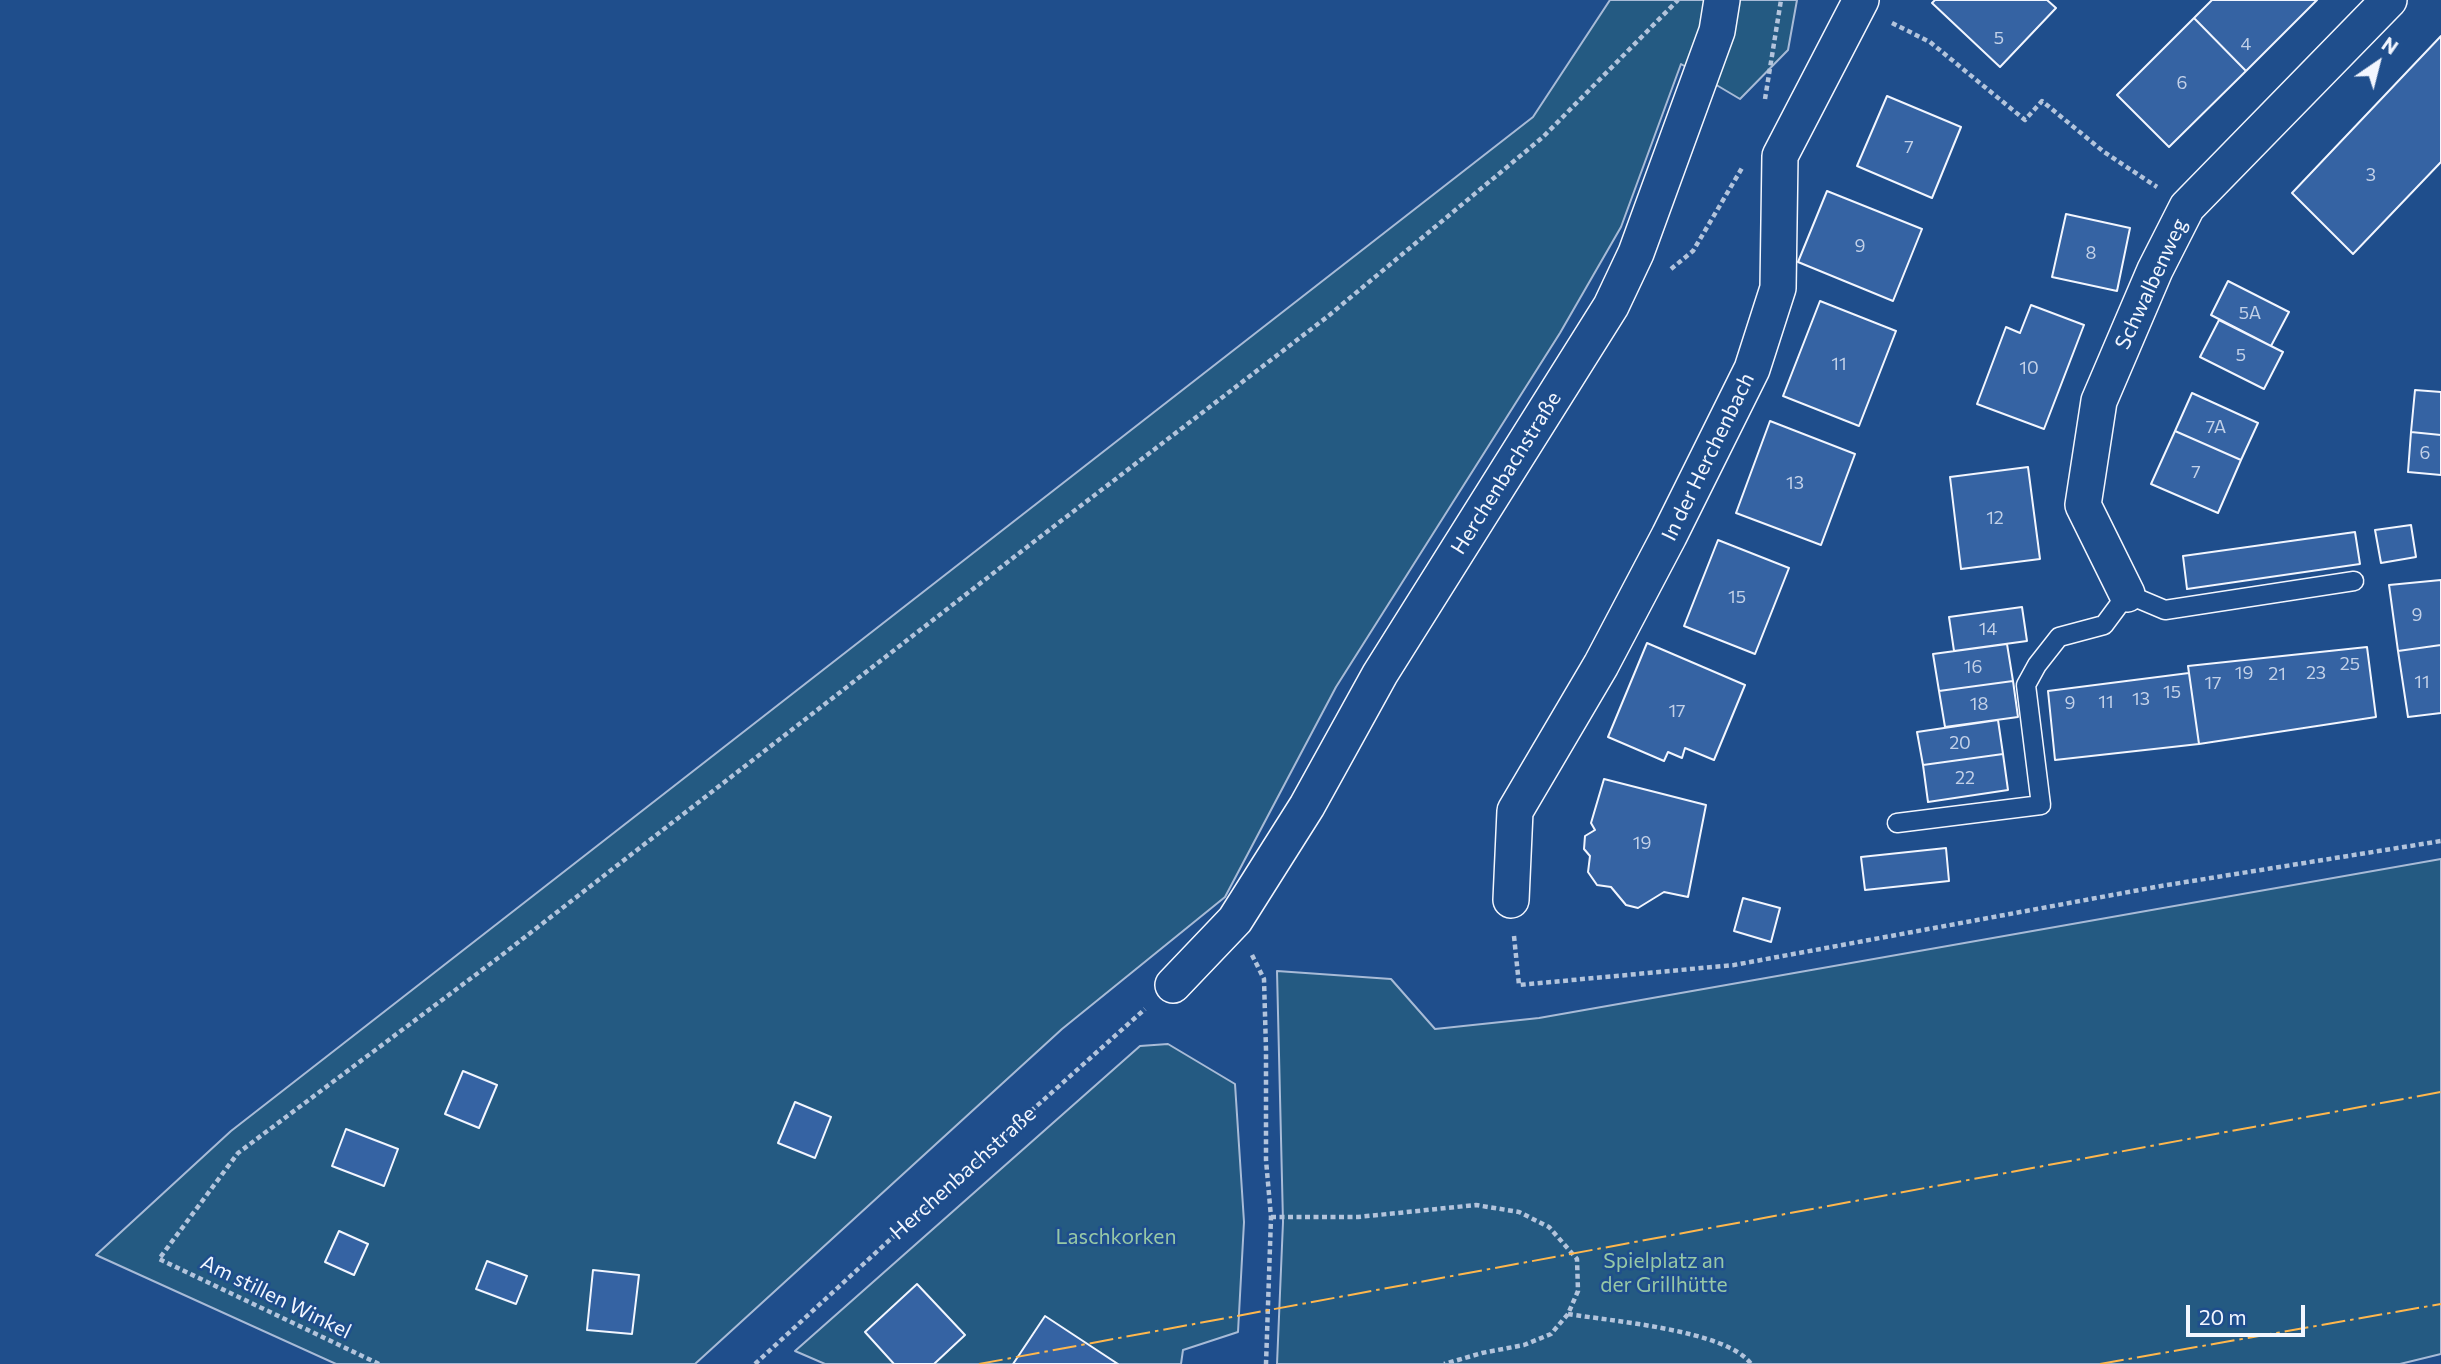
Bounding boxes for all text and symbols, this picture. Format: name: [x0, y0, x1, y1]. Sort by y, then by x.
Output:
house number: 5: [1994, 27, 2004, 49]
north arrow: [2343, 28, 2413, 98]
text: N: [2378, 32, 2403, 59]
house number: 4: [2241, 33, 2251, 55]
house number: 6: [2177, 72, 2187, 94]
house number: 7: [1904, 136, 1914, 158]
house number: 3: [2366, 164, 2376, 186]
street label: Schwalbenweg: [2110, 215, 2192, 353]
house number: 9: [1855, 235, 1865, 257]
house number: 8: [2086, 242, 2096, 264]
house number: 5A: [2239, 302, 2261, 324]
house number: 5: [2236, 344, 2246, 366]
house number: 11: [1831, 353, 1847, 375]
house number: 10: [2019, 357, 2039, 379]
street label: In der Herchenbach: [1656, 369, 1760, 545]
street label: Herchenbachstraße: [1446, 387, 1566, 559]
house number: 7A: [2206, 416, 2226, 438]
house number: 6: [2420, 442, 2430, 464]
house number: 7: [2191, 461, 2201, 483]
house number: 13: [1786, 472, 1804, 494]
house number: 12: [1986, 507, 2004, 529]
house number: 15: [1728, 586, 1746, 608]
house number: 9: [2412, 604, 2422, 626]
house number: 14: [1979, 618, 1997, 640]
house number: 25: [2340, 653, 2360, 675]
house number: 16: [1964, 656, 1982, 678]
house number: 19: [2235, 662, 2253, 684]
house number: 23: [2306, 662, 2326, 684]
house number: 21: [2268, 663, 2286, 685]
house number: 11: [2414, 671, 2430, 693]
house number: 17: [2204, 672, 2222, 694]
house number: 15: [2163, 681, 2181, 703]
house number: 13: [2132, 688, 2150, 710]
house number: 11: [2098, 691, 2114, 713]
house number: 9: [2065, 692, 2075, 714]
house number: 18: [1970, 693, 1988, 715]
house number: 17: [1668, 700, 1686, 722]
house number: 20: [1949, 732, 1971, 754]
house number: 22: [1955, 767, 1975, 789]
house number: 19: [1633, 832, 1651, 854]
street label: Herchenbachstraße: [885, 1101, 1041, 1245]
park label: Laschkorken: [1056, 1224, 1176, 1250]
park label: Spielplatz an der Grillhütte: [1600, 1248, 1728, 1298]
street label: Am stillen Winkel: [197, 1250, 355, 1344]
scale bar: [2189, 1290, 2308, 1334]
text: 20 m: [2199, 1304, 2247, 1329]

